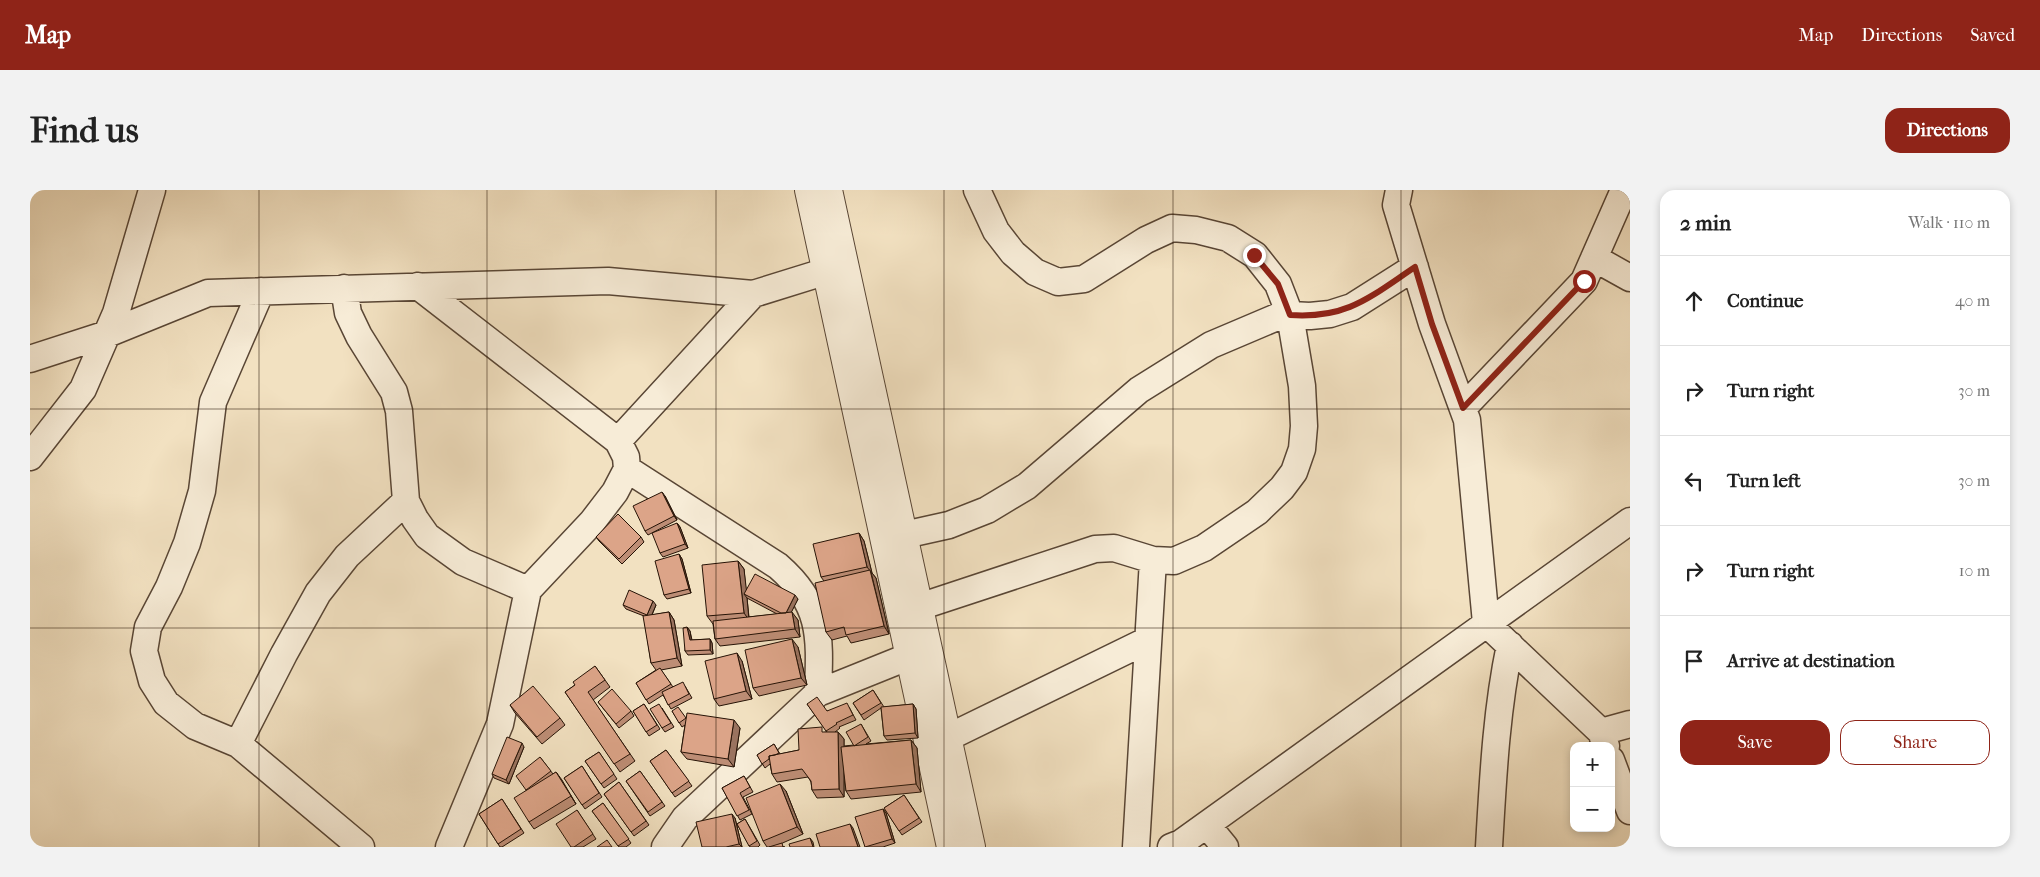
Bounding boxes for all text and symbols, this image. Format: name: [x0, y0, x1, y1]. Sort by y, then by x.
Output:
text: Map: [25, 21, 71, 49]
text: Map: [1799, 25, 1833, 46]
text: Directions: [1861, 25, 1942, 46]
text: Saved: [1970, 25, 2015, 46]
button: Directions: [1885, 108, 2010, 153]
text: Find us: [30, 110, 139, 151]
text: 2 min: [1680, 211, 1731, 235]
text: Walk · 110 m: [1908, 213, 1990, 232]
route end: [1243, 244, 1266, 267]
route start: [1573, 270, 1596, 293]
icon: ahead: [1680, 287, 1708, 315]
text: Continue: [1727, 290, 1803, 312]
text: 40 m: [1955, 291, 1990, 310]
icon: right: [1680, 377, 1708, 405]
text: Turn right: [1727, 380, 1814, 402]
text: 30 m: [1958, 381, 1990, 400]
icon: left: [1680, 467, 1708, 495]
text: Turn left: [1727, 470, 1801, 492]
text: 30 m: [1958, 471, 1990, 490]
icon: right: [1680, 557, 1708, 585]
text: Turn right: [1727, 560, 1814, 582]
text: 10 m: [1959, 561, 1990, 580]
icon: arrive: [1680, 647, 1708, 675]
text: Arrive at destination: [1727, 650, 1895, 672]
button: Save: [1680, 720, 1830, 765]
button: Share: [1840, 720, 1990, 765]
map controls: [1570, 742, 1615, 832]
button: +: [1570, 742, 1615, 787]
button: −: [1570, 787, 1615, 832]

